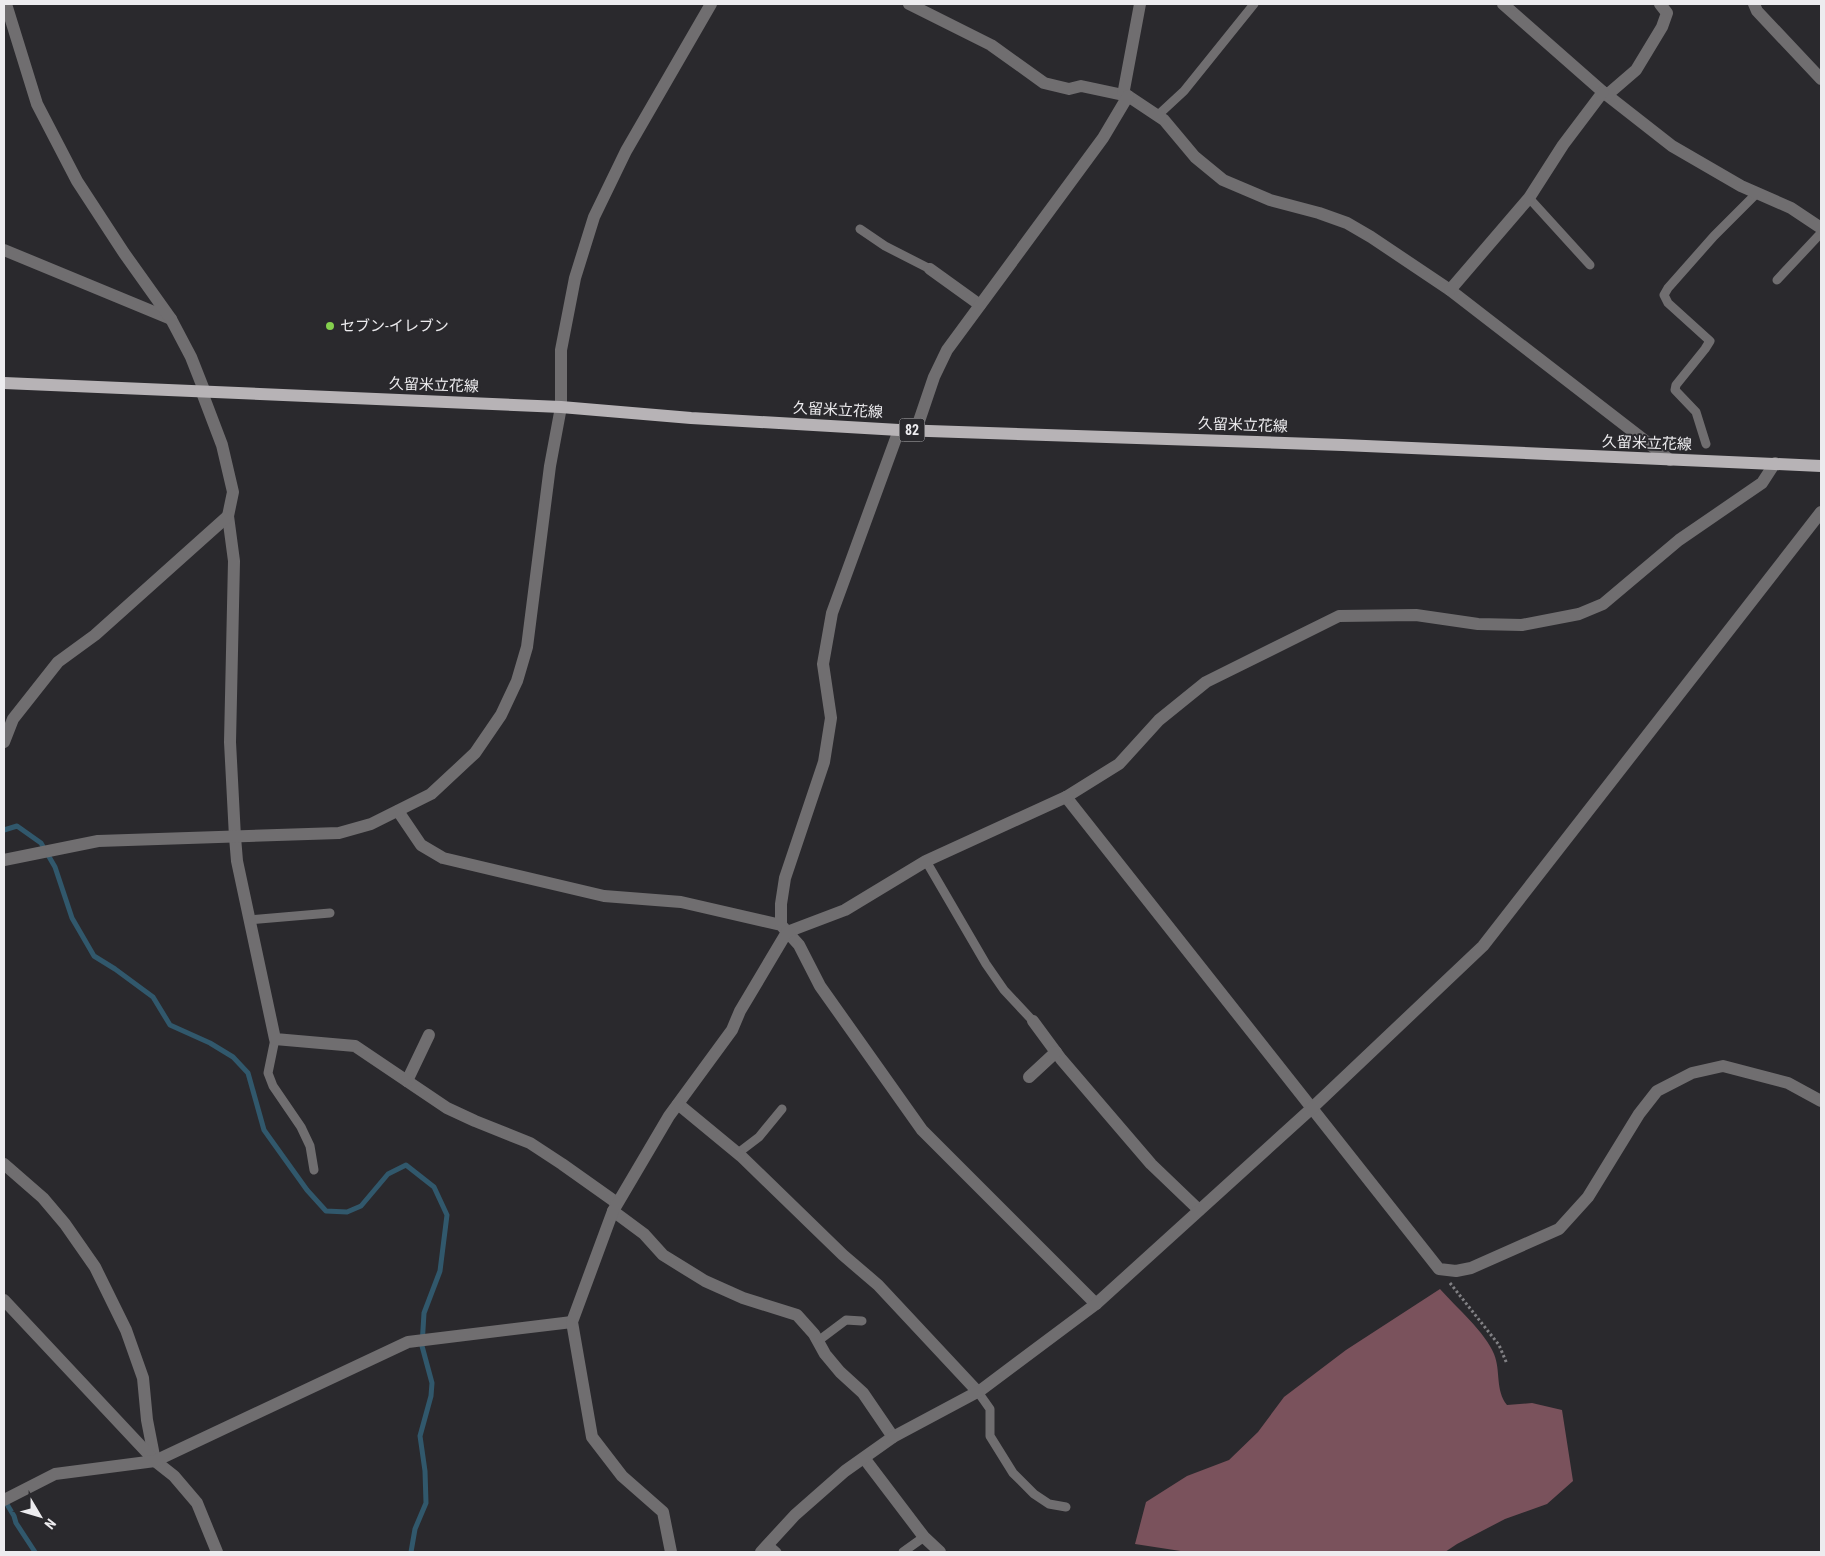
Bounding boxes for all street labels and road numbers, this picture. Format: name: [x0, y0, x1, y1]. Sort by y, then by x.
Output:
street label: 久留米立花線: [389, 374, 479, 396]
street label: 久留米立花線: [793, 399, 883, 421]
street label: 久留米立花線: [1198, 414, 1288, 436]
road number: 82: [900, 418, 924, 442]
street label: 久留米立花線: [1602, 432, 1692, 454]

